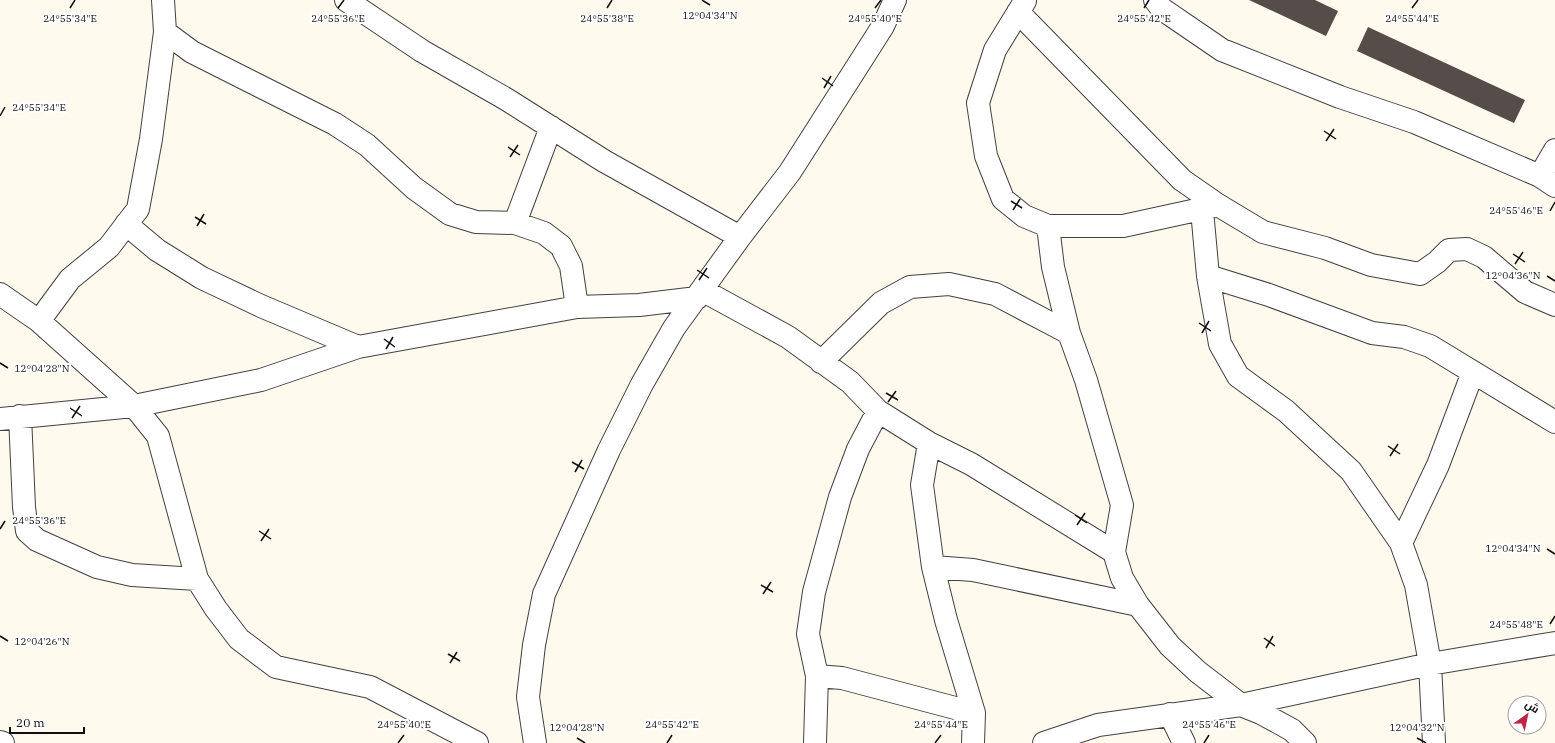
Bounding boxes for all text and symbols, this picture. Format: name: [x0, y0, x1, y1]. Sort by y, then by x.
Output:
text: 12°04'34"N: [683, 9, 738, 22]
text: 24°55'34"E: [43, 12, 97, 25]
text: 24°55'36"E: [311, 12, 365, 25]
text: 24°55'38"E: [580, 12, 634, 25]
text: 24°55'40"E: [848, 12, 902, 25]
text: 24°55'42"E: [1117, 12, 1171, 25]
text: 24°55'44"E: [1385, 12, 1439, 25]
text: 24°55'34"E: [12, 101, 66, 114]
text: 24°55'46"E: [1489, 204, 1543, 217]
text: 12°04'36"N: [1486, 269, 1541, 282]
text: 12°04'28"N: [15, 362, 70, 375]
text: 24°55'36"E: [12, 514, 66, 527]
text: 12°04'34"N: [1486, 542, 1541, 555]
text: 24°55'48"E: [1489, 618, 1543, 631]
text: 12°04'26"N: [15, 635, 70, 648]
north arrow: [1507, 695, 1547, 735]
text: ش: [1523, 697, 1542, 716]
scale bar: [10, 709, 84, 735]
text: 20 m: [16, 715, 45, 730]
text: 24°55'40"E: [377, 718, 431, 731]
text: 24°55'42"E: [645, 718, 699, 731]
text: 24°55'44"E: [914, 718, 968, 731]
text: 24°55'46"E: [1182, 718, 1236, 731]
text: 12°04'28"N: [550, 721, 605, 734]
text: 12°04'32"N: [1390, 721, 1445, 734]

